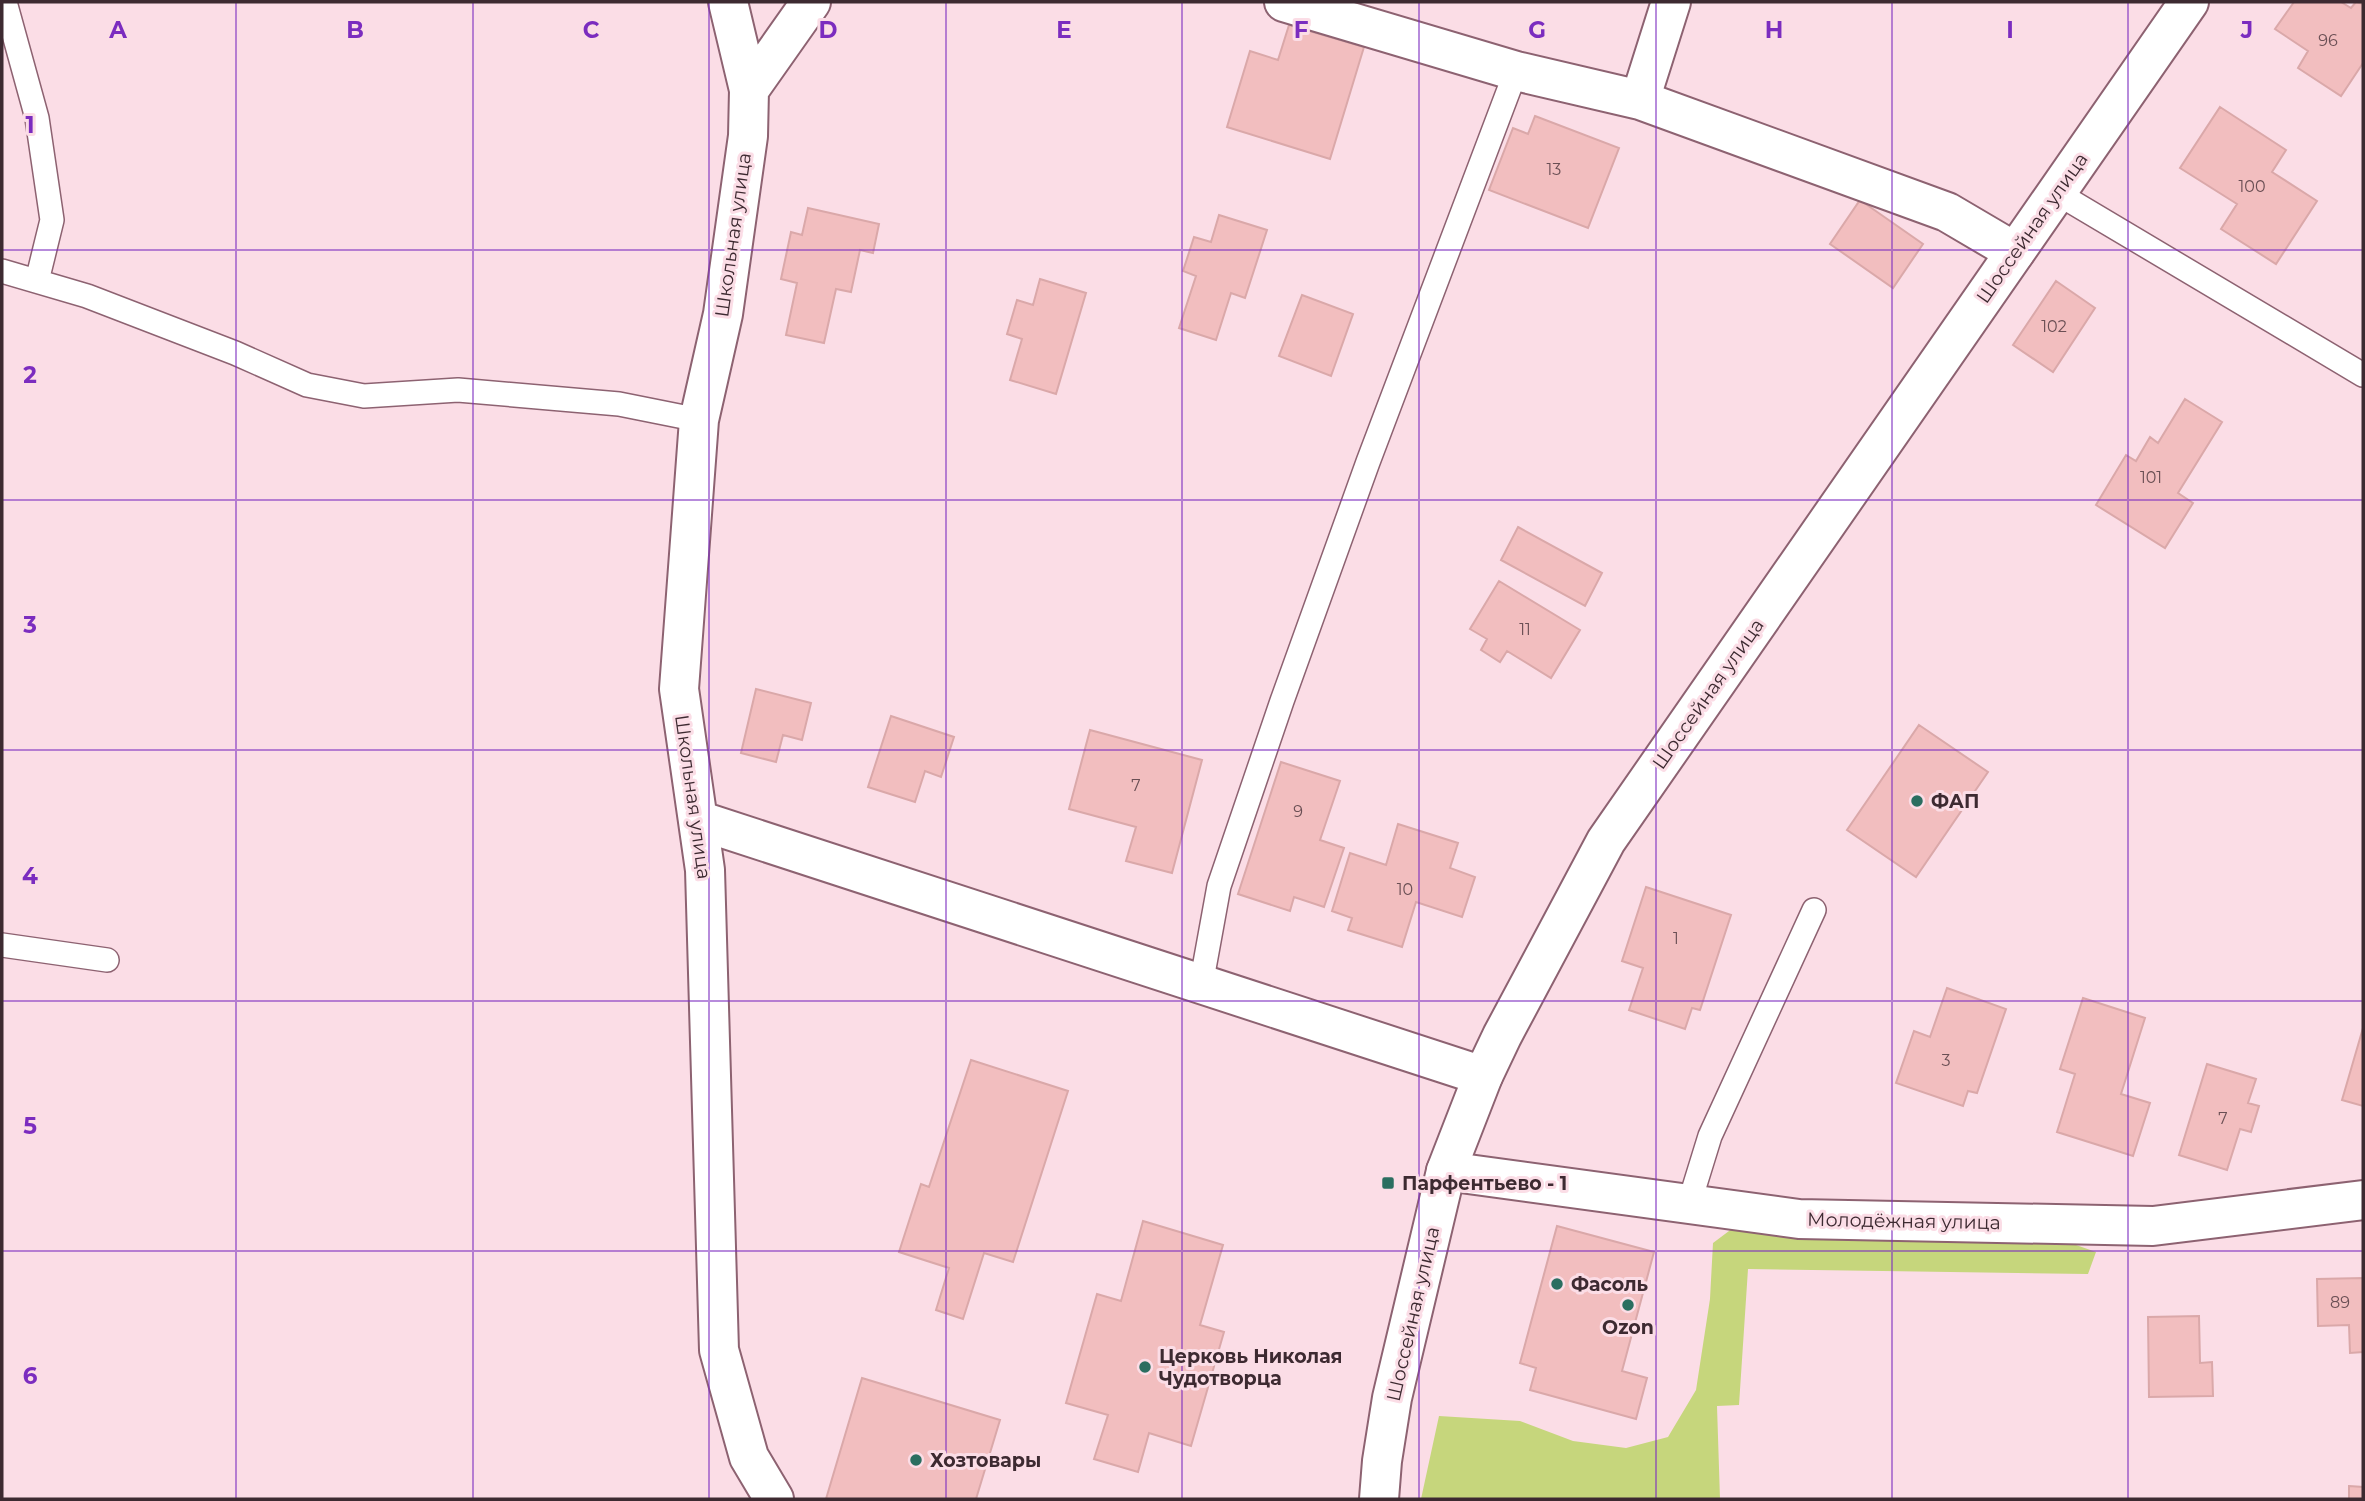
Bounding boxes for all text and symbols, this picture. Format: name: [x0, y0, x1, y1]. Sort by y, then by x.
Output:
text: A: [108, 16, 127, 44]
text: B: [346, 16, 364, 44]
text: C: [583, 16, 600, 44]
text: D: [819, 16, 838, 44]
text: E: [1056, 16, 1072, 44]
text: F: [1294, 16, 1309, 44]
text: G: [1528, 16, 1546, 44]
text: H: [1765, 16, 1783, 44]
text: I: [2006, 16, 2014, 44]
text: J: [2240, 16, 2253, 44]
house number: 96: [2318, 31, 2338, 50]
text: 1: [25, 111, 35, 139]
street label: Шоссейная улица: [1971, 148, 2093, 308]
street label: Школьная улица: [710, 151, 756, 319]
house number: 13: [1547, 160, 1561, 179]
house number: 100: [2239, 177, 2265, 196]
house number: 102: [2041, 317, 2067, 336]
text: 2: [23, 361, 37, 389]
house number: 101: [2140, 468, 2162, 487]
text: 3: [22, 611, 37, 639]
street label: Шоссейная улица: [1647, 614, 1769, 774]
house number: 11: [1519, 620, 1531, 639]
street label: Школьная улица: [670, 713, 716, 881]
house number: 7: [1131, 776, 1141, 795]
place label: ФАП: [1931, 790, 1979, 813]
marker: ФАП: [1909, 793, 1925, 809]
house number: 9: [1293, 802, 1303, 821]
text: 4: [22, 862, 38, 890]
house number: 10: [1397, 880, 1413, 899]
house number: 1: [1673, 929, 1679, 948]
house number: 3: [1941, 1051, 1951, 1070]
house number: 7: [2218, 1109, 2228, 1128]
text: 5: [23, 1112, 37, 1140]
place label: Парфентьево - 1: [1402, 1172, 1567, 1195]
marker: Парфентьево - 1: [1380, 1175, 1396, 1191]
street label: Молодёжная улица: [1807, 1208, 2001, 1234]
street label: Шоссейная улица: [1382, 1224, 1444, 1404]
place label: Фасоль: [1571, 1273, 1649, 1296]
marker: Фасоль: [1549, 1276, 1565, 1292]
house number: 89: [2330, 1293, 2350, 1312]
marker: Ozon: [1620, 1297, 1636, 1313]
place label: Ozon: [1602, 1316, 1654, 1339]
place label: Церковь Николая Чудотворца: [1159, 1345, 1343, 1390]
marker: Церковь Николая Чудотворца: [1137, 1359, 1153, 1375]
text: 6: [23, 1362, 38, 1390]
place label: Хозтовары: [930, 1449, 1041, 1472]
marker: Хозтовары: [908, 1452, 924, 1468]

